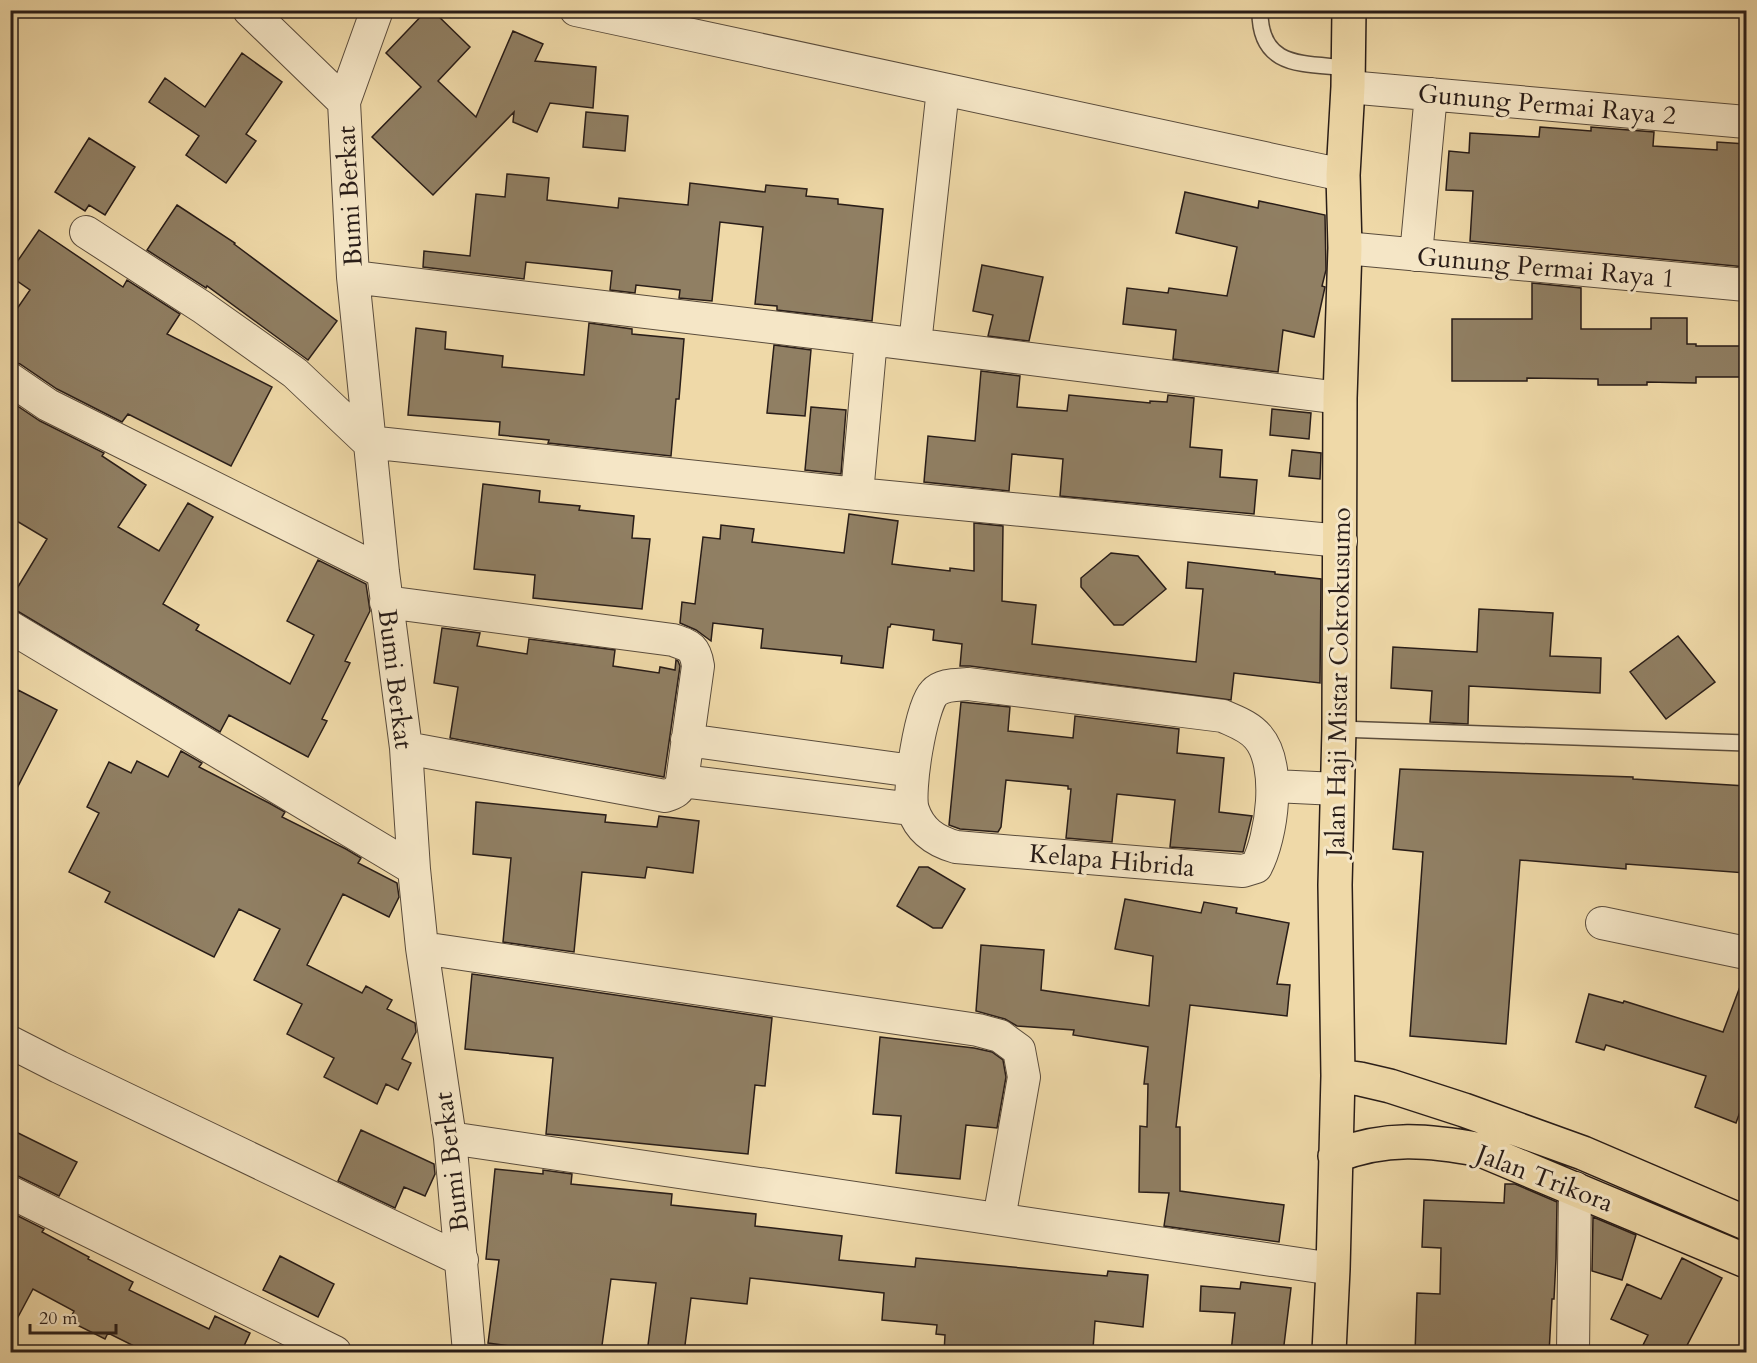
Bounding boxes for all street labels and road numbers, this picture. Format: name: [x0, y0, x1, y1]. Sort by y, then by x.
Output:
street label: Gunung Permai Raya 2: [1416, 76, 1677, 133]
street label: Bumi Berkat: [328, 125, 371, 267]
street label: Gunung Permai Raya 1: [1415, 239, 1676, 296]
street label: Jalan Haji Mistar Cokrokusumo: [1318, 507, 1359, 861]
street label: Bumi Berkat: [370, 607, 421, 751]
street label: Kelapa Hibrida: [1028, 836, 1196, 885]
street label: Bumi Berkat: [426, 1090, 477, 1234]
street label: Jalan Trikora: [1468, 1135, 1618, 1221]

